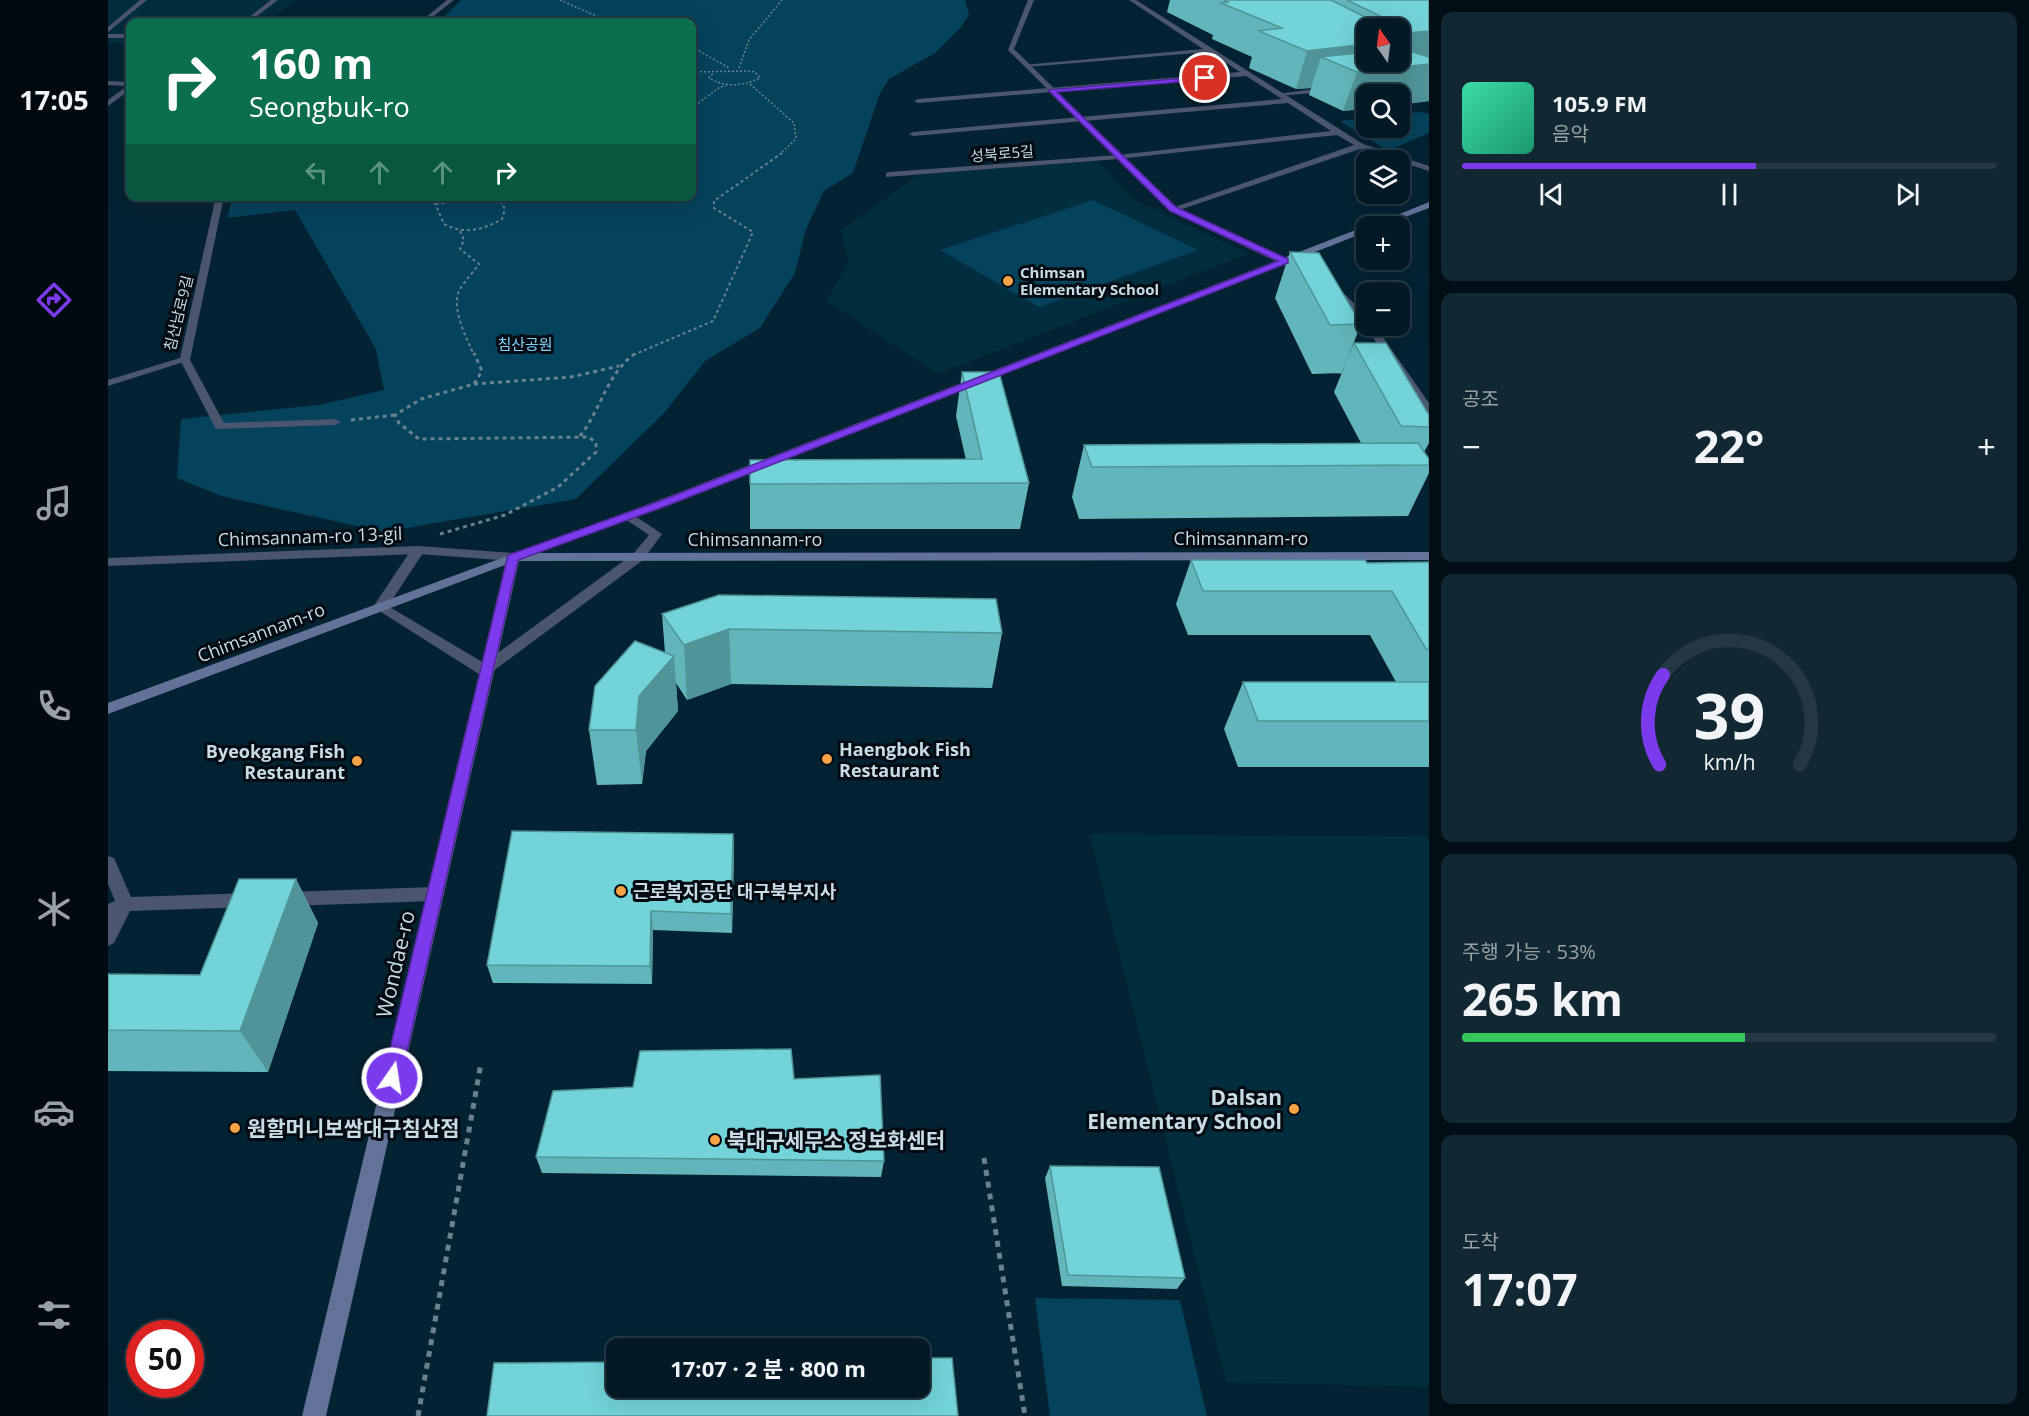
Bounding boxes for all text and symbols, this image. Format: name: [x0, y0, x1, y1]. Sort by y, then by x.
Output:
north arrow: [1356, 18, 1410, 72]
map controls: [1356, 18, 1410, 336]
text: 160 m: [249, 34, 373, 91]
icon: right: [150, 42, 228, 120]
pin: [1179, 52, 1230, 103]
icon: arrive: [1188, 61, 1221, 94]
text: 17:05: [19, 81, 89, 118]
button: search: [1356, 84, 1410, 138]
text: Seongbuk-ro: [249, 88, 410, 125]
text: 105.9 FM: [1552, 88, 1647, 118]
text: 음악: [1552, 120, 1589, 147]
street label: 성북로5길: [969, 140, 1035, 166]
button: layers: [1356, 150, 1410, 204]
icon: left: [300, 156, 333, 189]
icon: ahead: [363, 156, 396, 189]
icon: ahead: [426, 156, 459, 189]
icon: right: [489, 156, 522, 189]
icon: previous: [1535, 178, 1568, 211]
icon: pause: [1713, 178, 1746, 211]
icon: next: [1891, 178, 1924, 211]
button: +: [1356, 216, 1410, 270]
place label: Chimsan Elementary School: [1020, 262, 1159, 299]
street label: 침산남로9길: [159, 273, 197, 353]
marker: Chimsan Elementary School: [1001, 274, 1015, 288]
icon: directions: [33, 279, 75, 321]
button: −: [1356, 282, 1410, 336]
park label: 침산공원: [497, 334, 553, 354]
text: 공조: [1462, 385, 1499, 412]
text: 22°: [1694, 415, 1764, 476]
text: −: [1462, 424, 1481, 469]
text: +: [1977, 424, 1996, 469]
icon: music: [33, 482, 75, 524]
street label: Chimsannam-ro 13-gil: [217, 521, 403, 551]
street label: Chimsannam-ro: [1174, 526, 1308, 550]
street label: Chimsannam-ro: [688, 527, 822, 551]
street label: Chimsannam-ro: [194, 597, 328, 667]
text: 39: [1693, 672, 1765, 757]
icon: phone: [33, 685, 75, 727]
place label: Haengbok Fish Restaurant: [839, 737, 971, 782]
place label: Byeokgang Fish Restaurant: [206, 739, 345, 784]
text: km/h: [1703, 747, 1755, 776]
marker: Haengbok Fish Restaurant: [820, 752, 834, 766]
marker: Byeokgang Fish Restaurant: [350, 754, 364, 768]
place label: 근로복지공단 대구북부지사: [633, 879, 837, 903]
marker: 근로복지공단 대구북부지사: [614, 884, 628, 898]
icon: climate: [33, 888, 75, 930]
street label: Wondae-ro: [369, 908, 421, 1020]
text: 주행 가능 · 53%: [1462, 938, 1596, 965]
text: 265 km: [1462, 968, 1623, 1029]
position arrow: [360, 1046, 424, 1110]
place label: Dalsan Elementary School: [1087, 1083, 1282, 1135]
icon: car: [33, 1091, 75, 1133]
marker: Dalsan Elementary School: [1287, 1102, 1301, 1116]
place label: 원할머니보쌈대구침산점: [247, 1114, 460, 1142]
marker: 원할머니보쌈대구침산점: [228, 1121, 242, 1135]
place label: 북대구세무소 정보화센터: [727, 1126, 945, 1154]
marker: 북대구세무소 정보화센터: [708, 1133, 722, 1147]
text: 도착: [1462, 1228, 1499, 1255]
text: 17:07: [1462, 1258, 1578, 1319]
icon: filters: [33, 1294, 75, 1336]
speed limit sign: 50: [126, 1320, 204, 1398]
text: 17:07 · 2 분 · 800 m: [670, 1353, 866, 1383]

